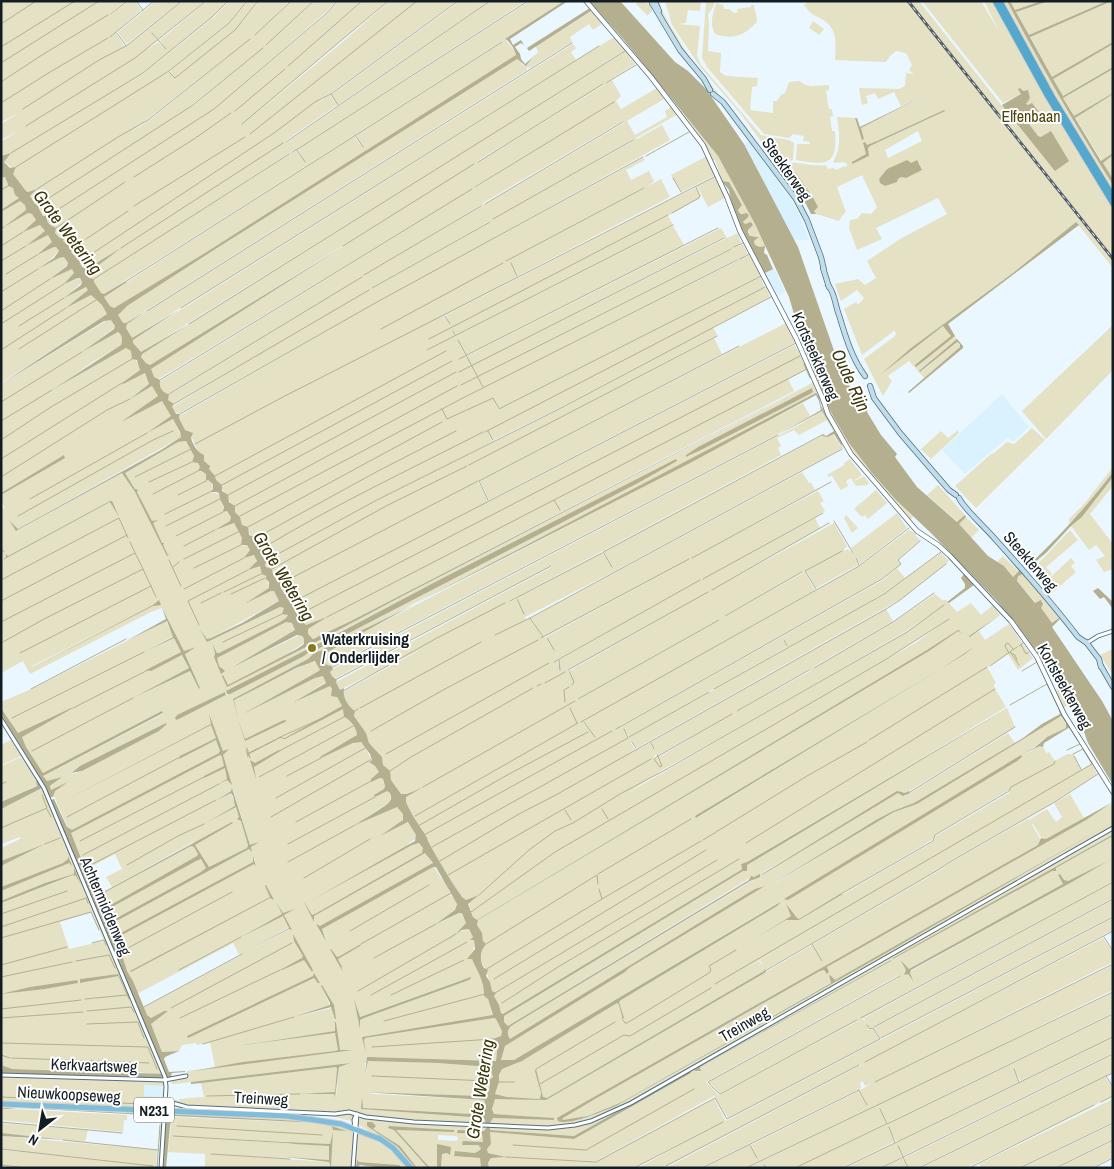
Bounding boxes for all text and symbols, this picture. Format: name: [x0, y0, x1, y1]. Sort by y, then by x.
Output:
park label: Elfenbaan: [1001, 105, 1061, 127]
street label: Steekterweg: [757, 133, 817, 206]
water label: Grote Wetering: [28, 184, 108, 280]
street label: Kortsteekterweg: [787, 308, 846, 404]
water label: Oude Rijn: [826, 345, 876, 415]
water label: Grote Wetering: [247, 526, 321, 626]
street label: Steekterweg: [999, 526, 1064, 596]
place label: Waterkruising / Onderlijder: [322, 628, 409, 668]
street label: Kortsteekterweg: [1032, 639, 1098, 733]
marker: Waterkruising / Onderlijder: [306, 642, 318, 654]
street label: Achtermiddenweg: [75, 852, 137, 960]
street label: Treinweg: [715, 1001, 774, 1047]
water label: Grote Wetering: [460, 1037, 500, 1141]
street label: Kerkvaartsweg: [50, 1052, 138, 1078]
street label: Nieuwkoopseweg: [17, 1080, 122, 1108]
street label: Treinweg: [233, 1086, 289, 1110]
road number: N231: [134, 1098, 174, 1122]
north arrow: [15, 1104, 65, 1154]
text: N: [25, 1130, 41, 1150]

